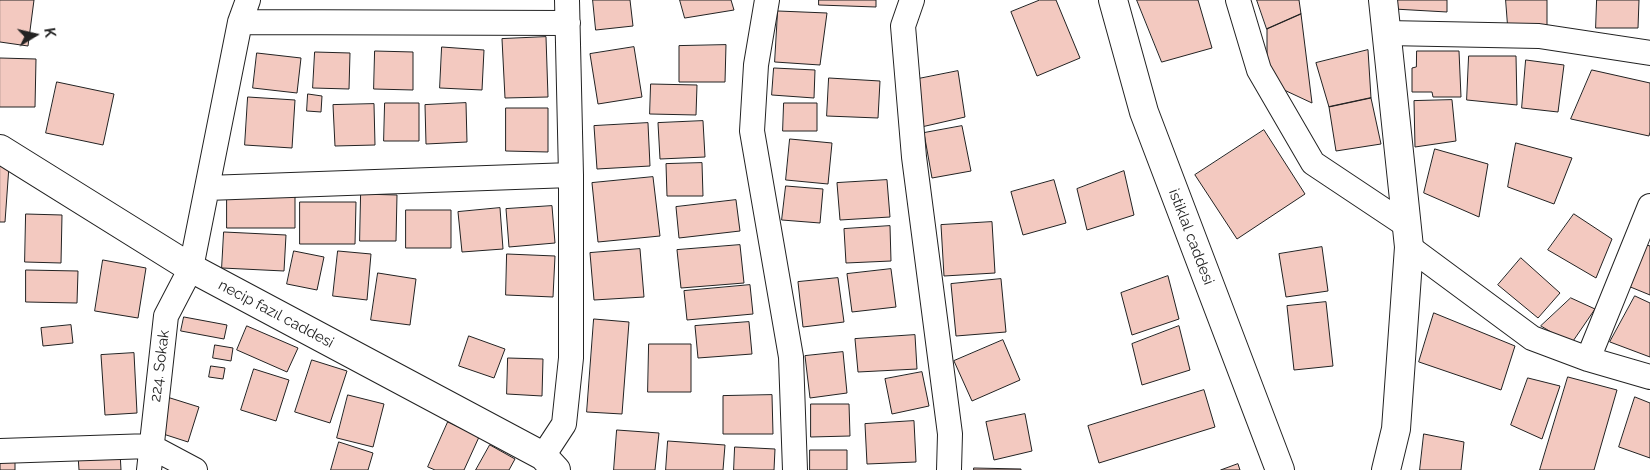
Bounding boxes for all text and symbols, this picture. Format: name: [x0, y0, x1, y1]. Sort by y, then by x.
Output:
north arrow: [10, 10, 60, 60]
text: K: [41, 27, 58, 39]
street label: istiklal caddesi: [1164, 186, 1218, 288]
street label: necip fazıl caddesi: [215, 276, 337, 352]
street label: 224. Sokak: [147, 329, 173, 403]

